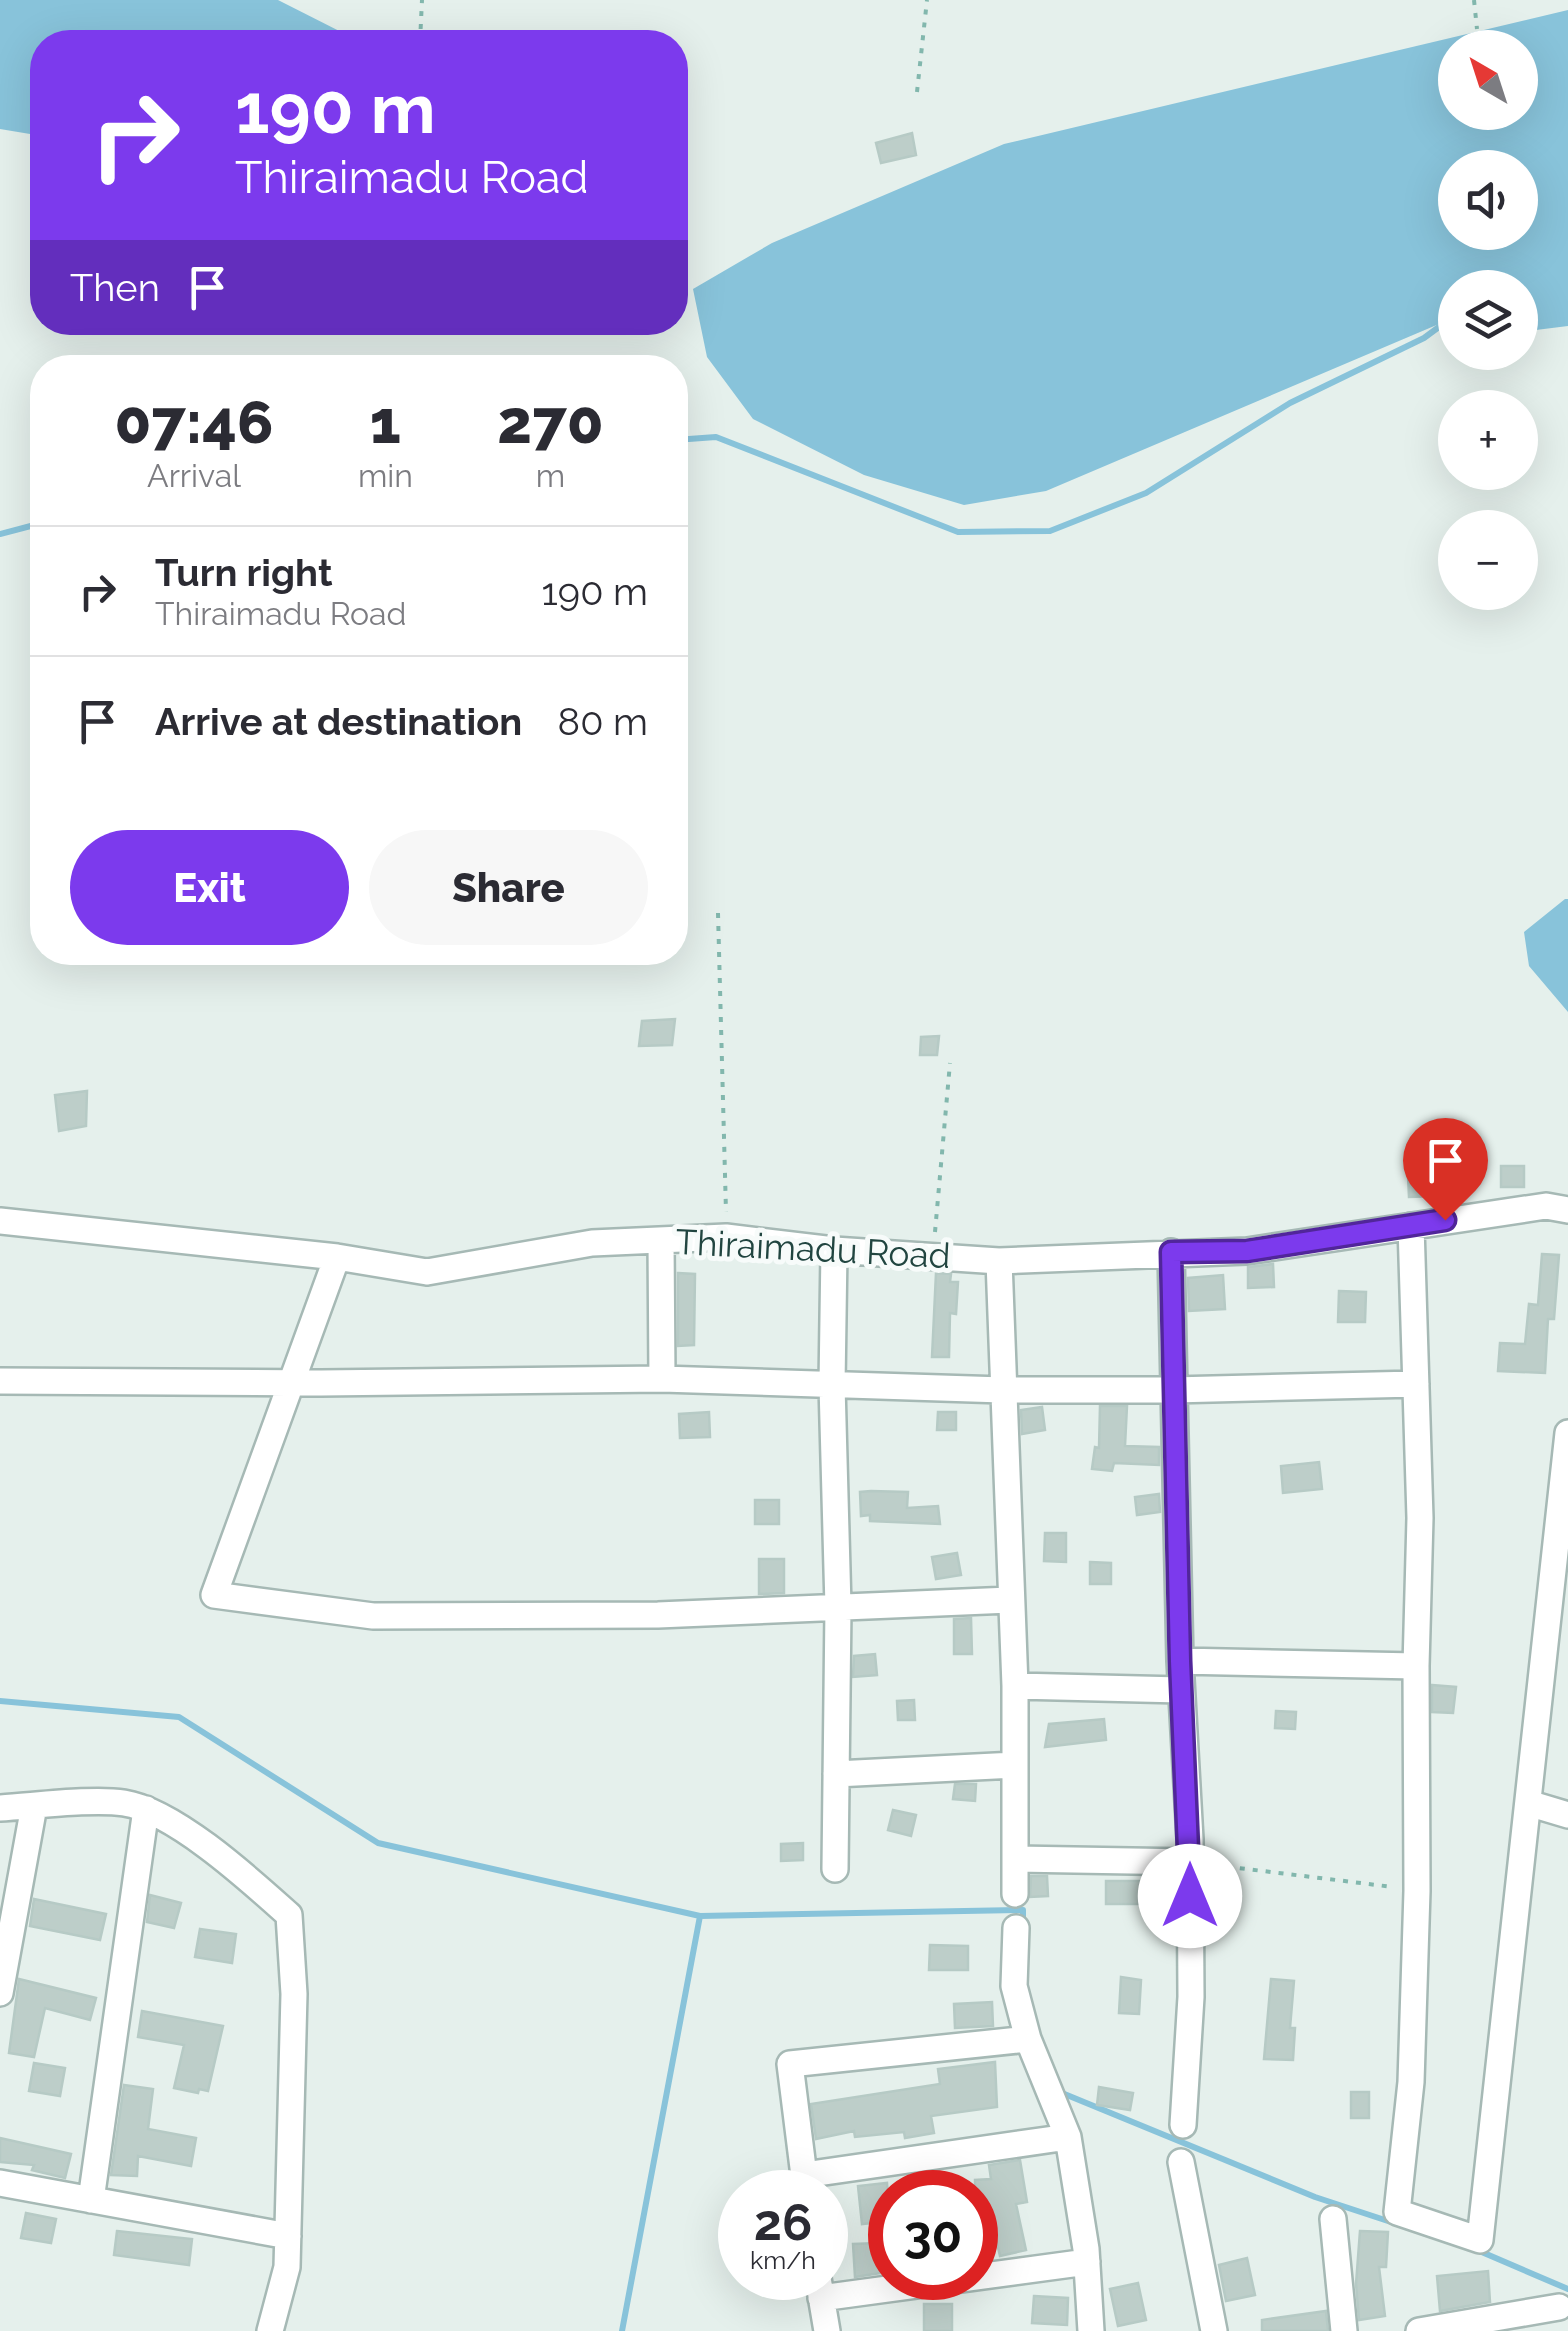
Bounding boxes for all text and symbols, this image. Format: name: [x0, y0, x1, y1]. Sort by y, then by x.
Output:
north arrow: [1438, 30, 1538, 130]
map controls: [1438, 30, 1538, 610]
text: 190 m: [235, 67, 436, 149]
icon: right: [70, 70, 200, 200]
button: sound: [1438, 150, 1538, 250]
text: Thiraimadu Road: [235, 151, 589, 204]
icon: arrive: [180, 260, 235, 315]
text: Then: [70, 265, 160, 310]
button: layers: [1438, 270, 1538, 370]
text: 07:46: [114, 387, 273, 457]
text: 1: [370, 387, 401, 457]
text: 270: [497, 387, 604, 457]
button: +: [1438, 390, 1538, 490]
text: Arrival: [147, 457, 241, 494]
text: min: [358, 457, 413, 494]
text: m: [536, 457, 565, 494]
button: −: [1438, 510, 1538, 610]
text: Turn right: [155, 550, 332, 595]
icon: right: [70, 564, 125, 619]
text: 190 m: [542, 569, 648, 614]
text: Thiraimadu Road: [155, 595, 406, 632]
icon: arrive: [70, 694, 125, 749]
text: Arrive at destination: [155, 699, 522, 744]
text: 80 m: [558, 699, 648, 744]
button: Exit: [70, 830, 349, 945]
button: Share: [369, 830, 648, 945]
pin: [1403, 1118, 1488, 1221]
icon: arrive: [1418, 1133, 1473, 1188]
street label: Thiraimadu Road: [675, 1221, 951, 1276]
position arrow: [1138, 1844, 1242, 1948]
speed limit sign: 30: [868, 2170, 998, 2300]
text: 26: [754, 2193, 812, 2252]
text: km/h: [750, 2245, 816, 2275]

